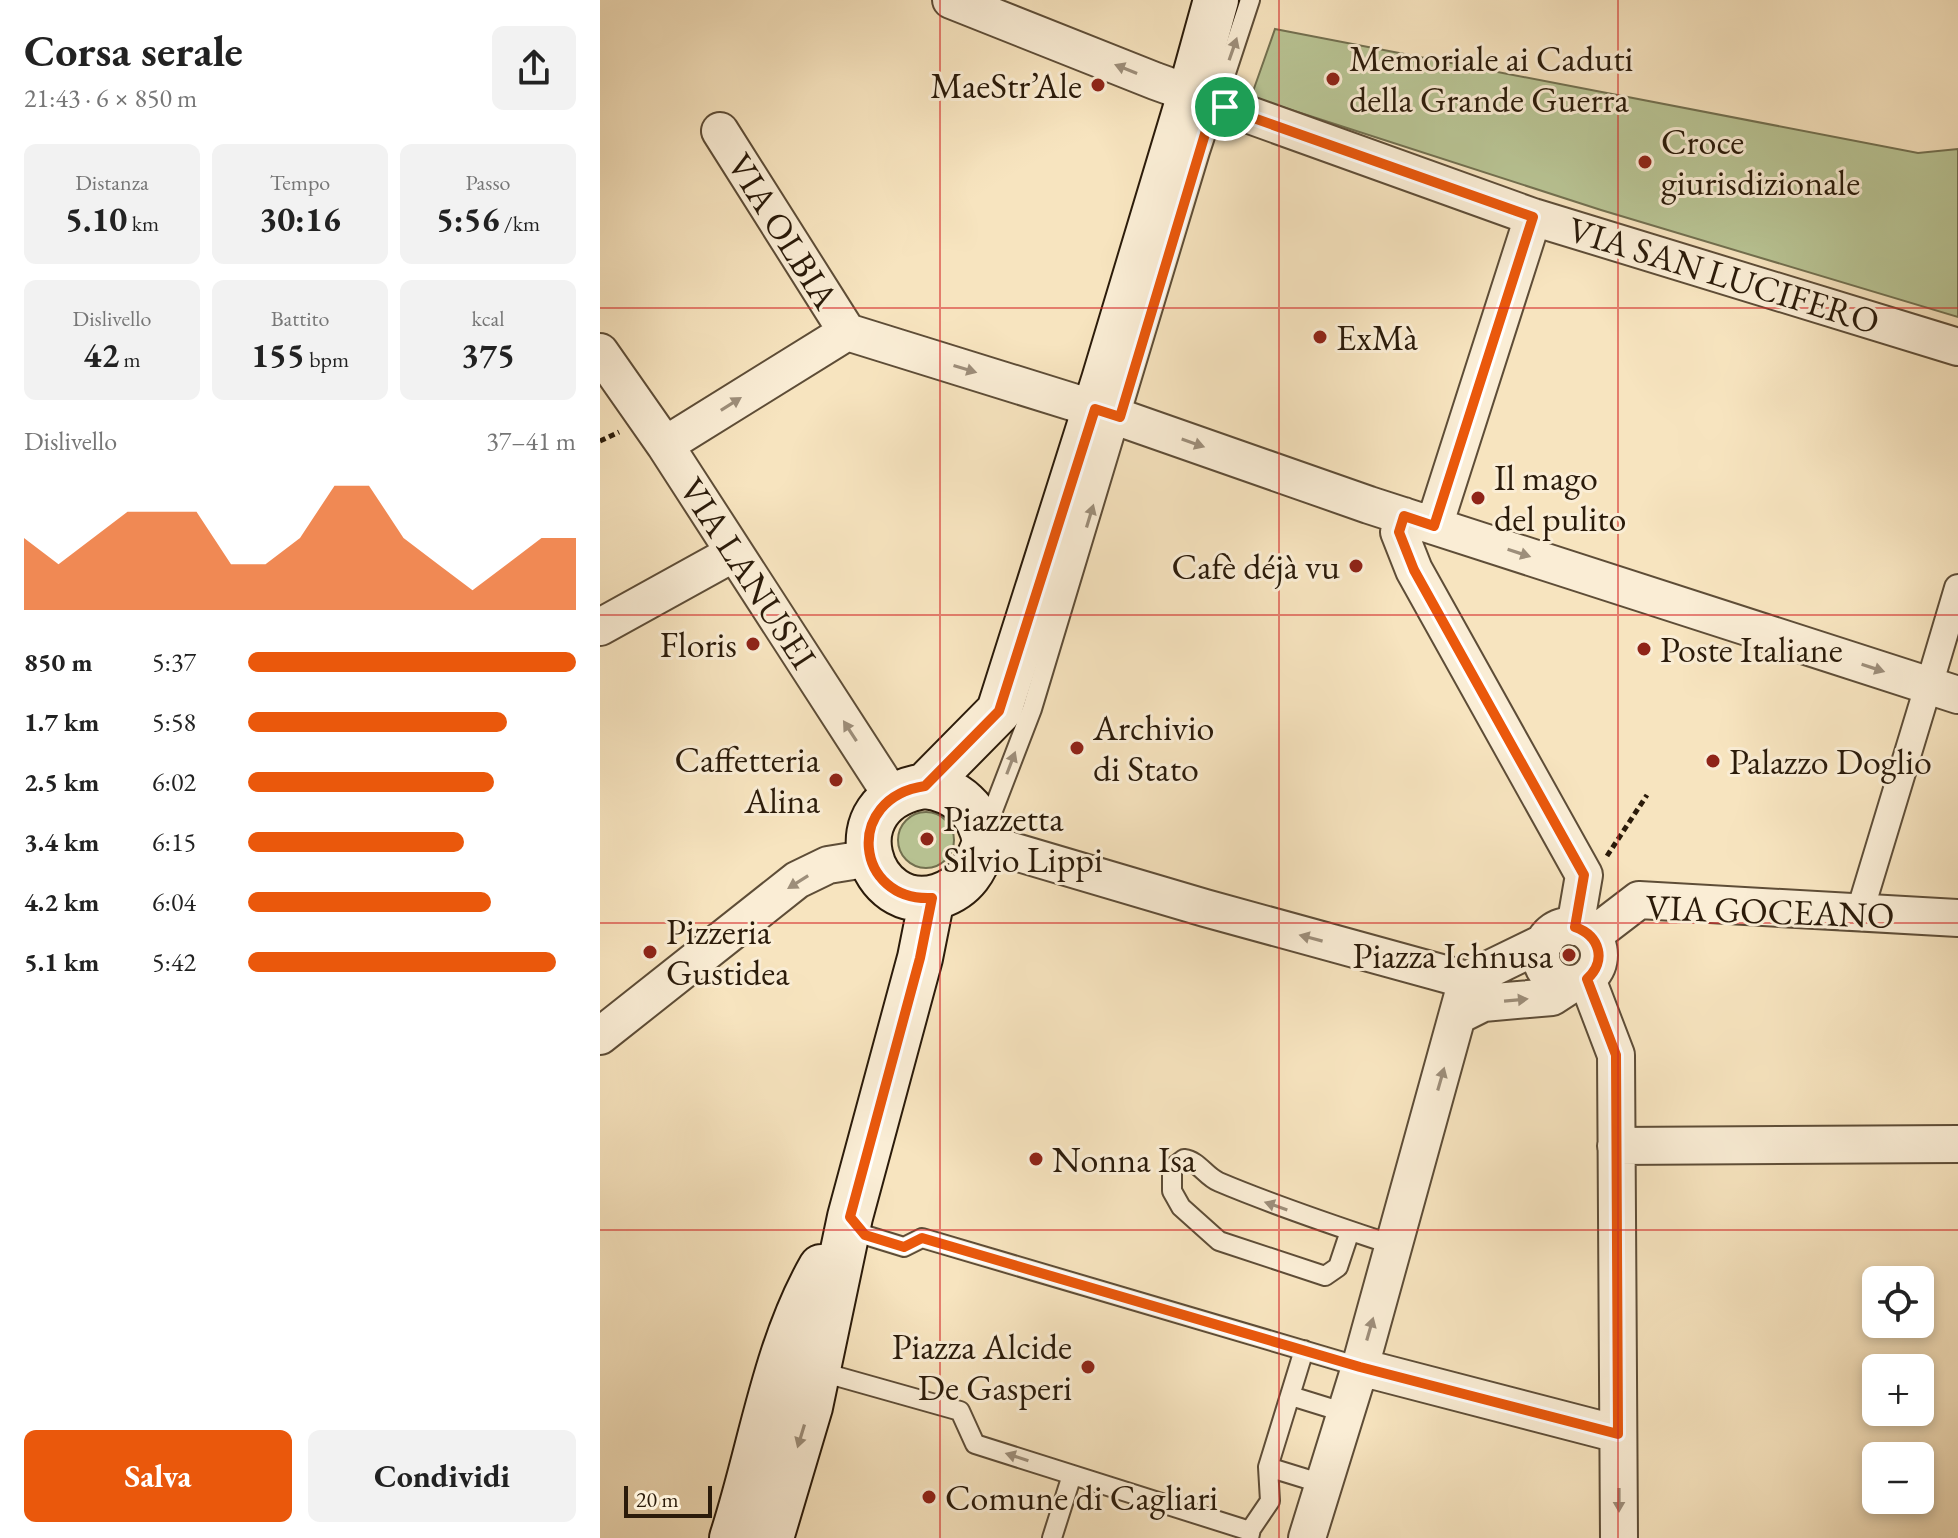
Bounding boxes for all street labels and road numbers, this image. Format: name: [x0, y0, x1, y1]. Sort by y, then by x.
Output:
street label: VIA OLBIA: [717, 144, 850, 319]
street label: VIA SAN LUCIFERO: [1563, 205, 1885, 345]
street label: VIA LANUSEI: [669, 468, 827, 678]
street label: VIA GOCEANO: [1645, 883, 1895, 939]

